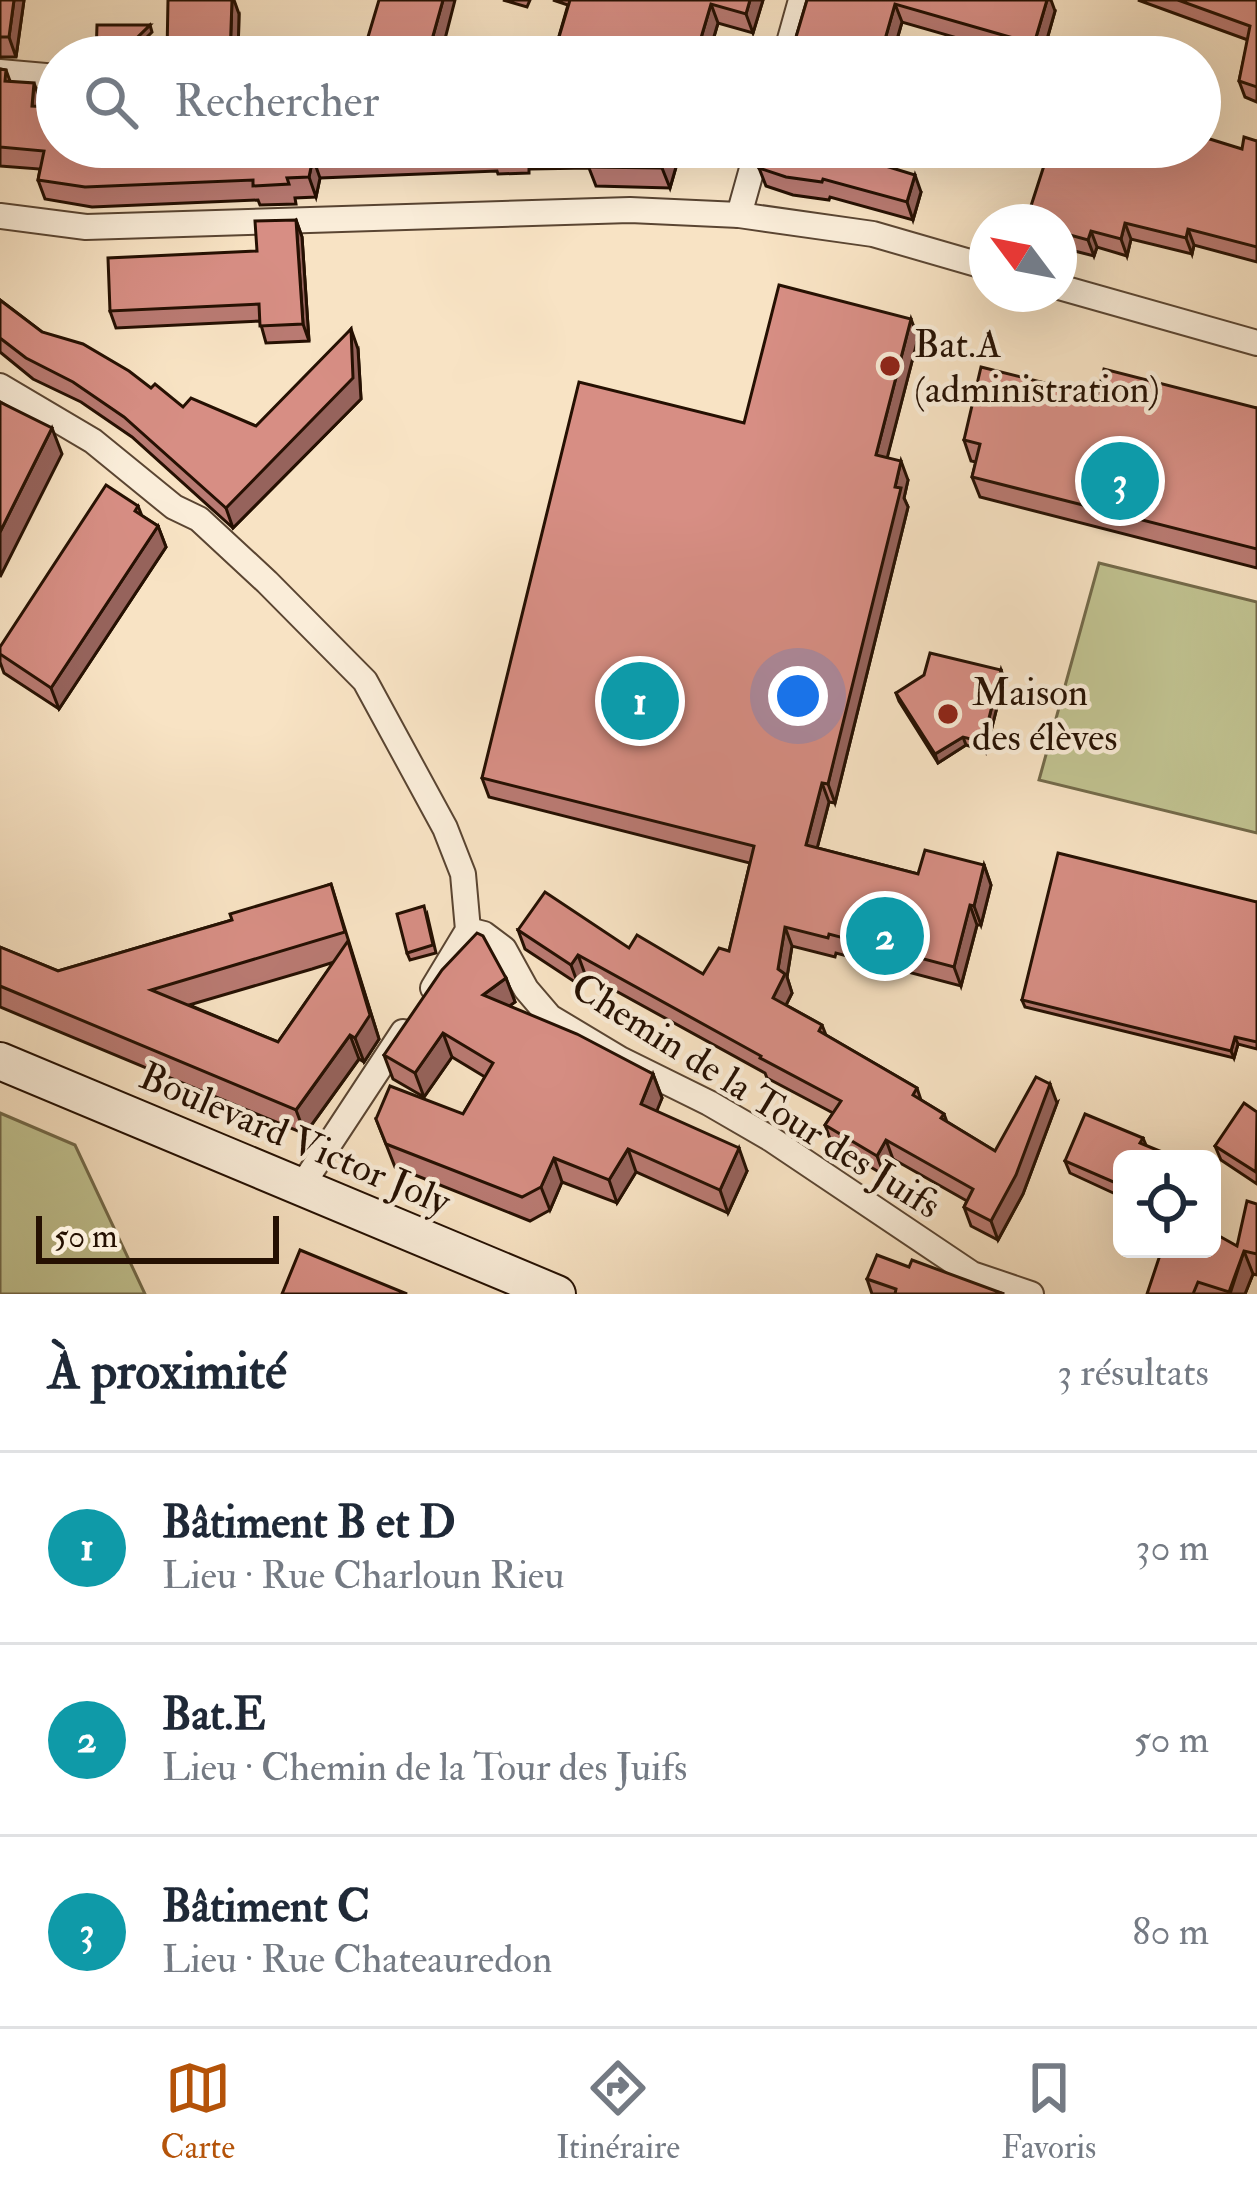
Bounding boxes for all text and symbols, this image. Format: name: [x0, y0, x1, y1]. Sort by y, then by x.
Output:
search box: [36, 36, 1221, 168]
icon: search: [78, 69, 144, 135]
text: Rechercher: [174, 74, 379, 130]
north arrow: [969, 204, 1077, 312]
place label: Bat.A (administration): [914, 320, 1160, 414]
marker: Bat.A (administration): [877, 353, 903, 379]
pin: 3: [1081, 436, 1159, 526]
pin: 1: [601, 656, 679, 746]
your location: [768, 666, 828, 726]
place label: Maison des élèves: [972, 668, 1118, 762]
marker: Maison des élèves: [935, 701, 961, 727]
pin: 2: [846, 891, 924, 981]
street label: Chemin de la Tour des Juifs: [562, 962, 950, 1230]
street label: Boulevard Victor Joly: [132, 1051, 459, 1227]
map controls: [1113, 1150, 1221, 1258]
button: locate: [1113, 1150, 1221, 1258]
scale bar: [36, 1210, 279, 1263]
text: 50 m: [54, 1216, 118, 1257]
text: À proximité: [48, 1340, 287, 1404]
text: 3 résultats: [1057, 1348, 1209, 1397]
text: Bâtiment B et D: [162, 1495, 456, 1551]
text: 1: [80, 1523, 94, 1572]
text: 30 m: [1136, 1523, 1209, 1572]
text: Lieu · Rue Charloun Rieu: [162, 1551, 564, 1600]
text: Bat.E: [162, 1687, 266, 1743]
text: 2: [77, 1715, 97, 1764]
text: 50 m: [1134, 1715, 1209, 1764]
text: Lieu · Chemin de la Tour des Juifs: [162, 1743, 688, 1792]
text: Bâtiment C: [162, 1879, 370, 1935]
text: 3: [80, 1907, 94, 1956]
text: 80 m: [1132, 1907, 1209, 1956]
text: Lieu · Rue Chateauredon: [162, 1935, 552, 1984]
tab: Carte: [161, 2055, 235, 2168]
tab: Itinéraire: [556, 2055, 680, 2168]
tab: Favoris: [1001, 2055, 1096, 2168]

